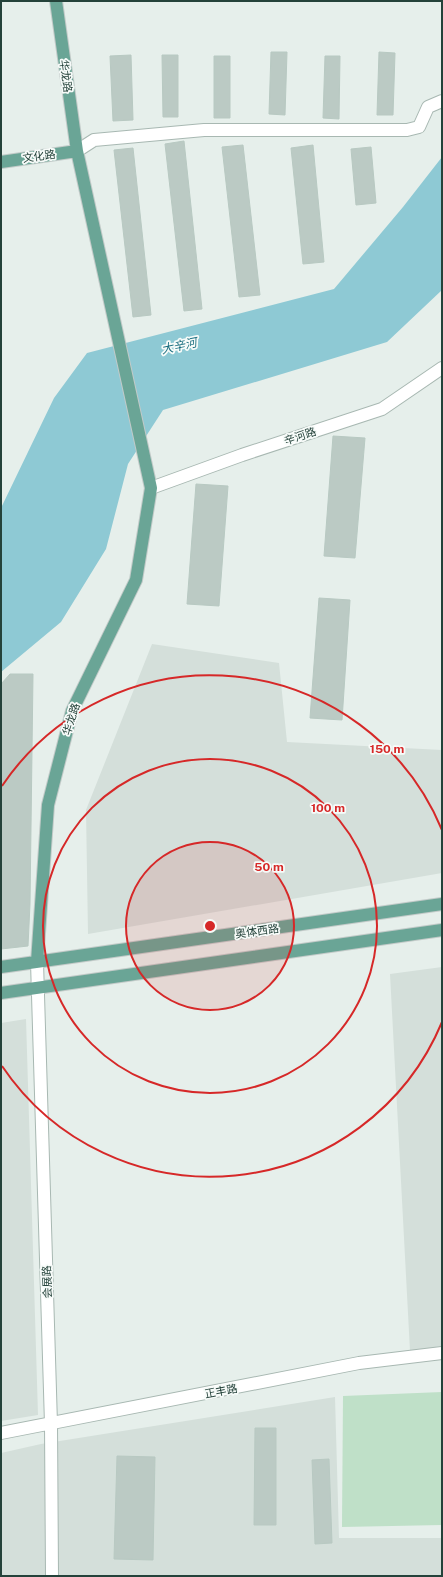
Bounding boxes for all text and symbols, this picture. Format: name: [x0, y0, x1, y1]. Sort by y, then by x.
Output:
street label: 华龙路: [58, 59, 74, 93]
street label: 文化路: [22, 148, 56, 164]
water label: 大辛河: [160, 335, 200, 357]
street label: 辛河路: [282, 425, 318, 447]
street label: 华龙路: [60, 701, 82, 737]
text: 150 m: [370, 742, 404, 756]
text: 100 m: [311, 801, 345, 815]
text: 50 m: [254, 860, 284, 874]
centre of rings: [203, 919, 217, 933]
street label: 奥体西路: [234, 922, 280, 940]
street label: 会展路: [40, 1265, 54, 1299]
street label: 正丰路: [204, 1382, 238, 1400]

